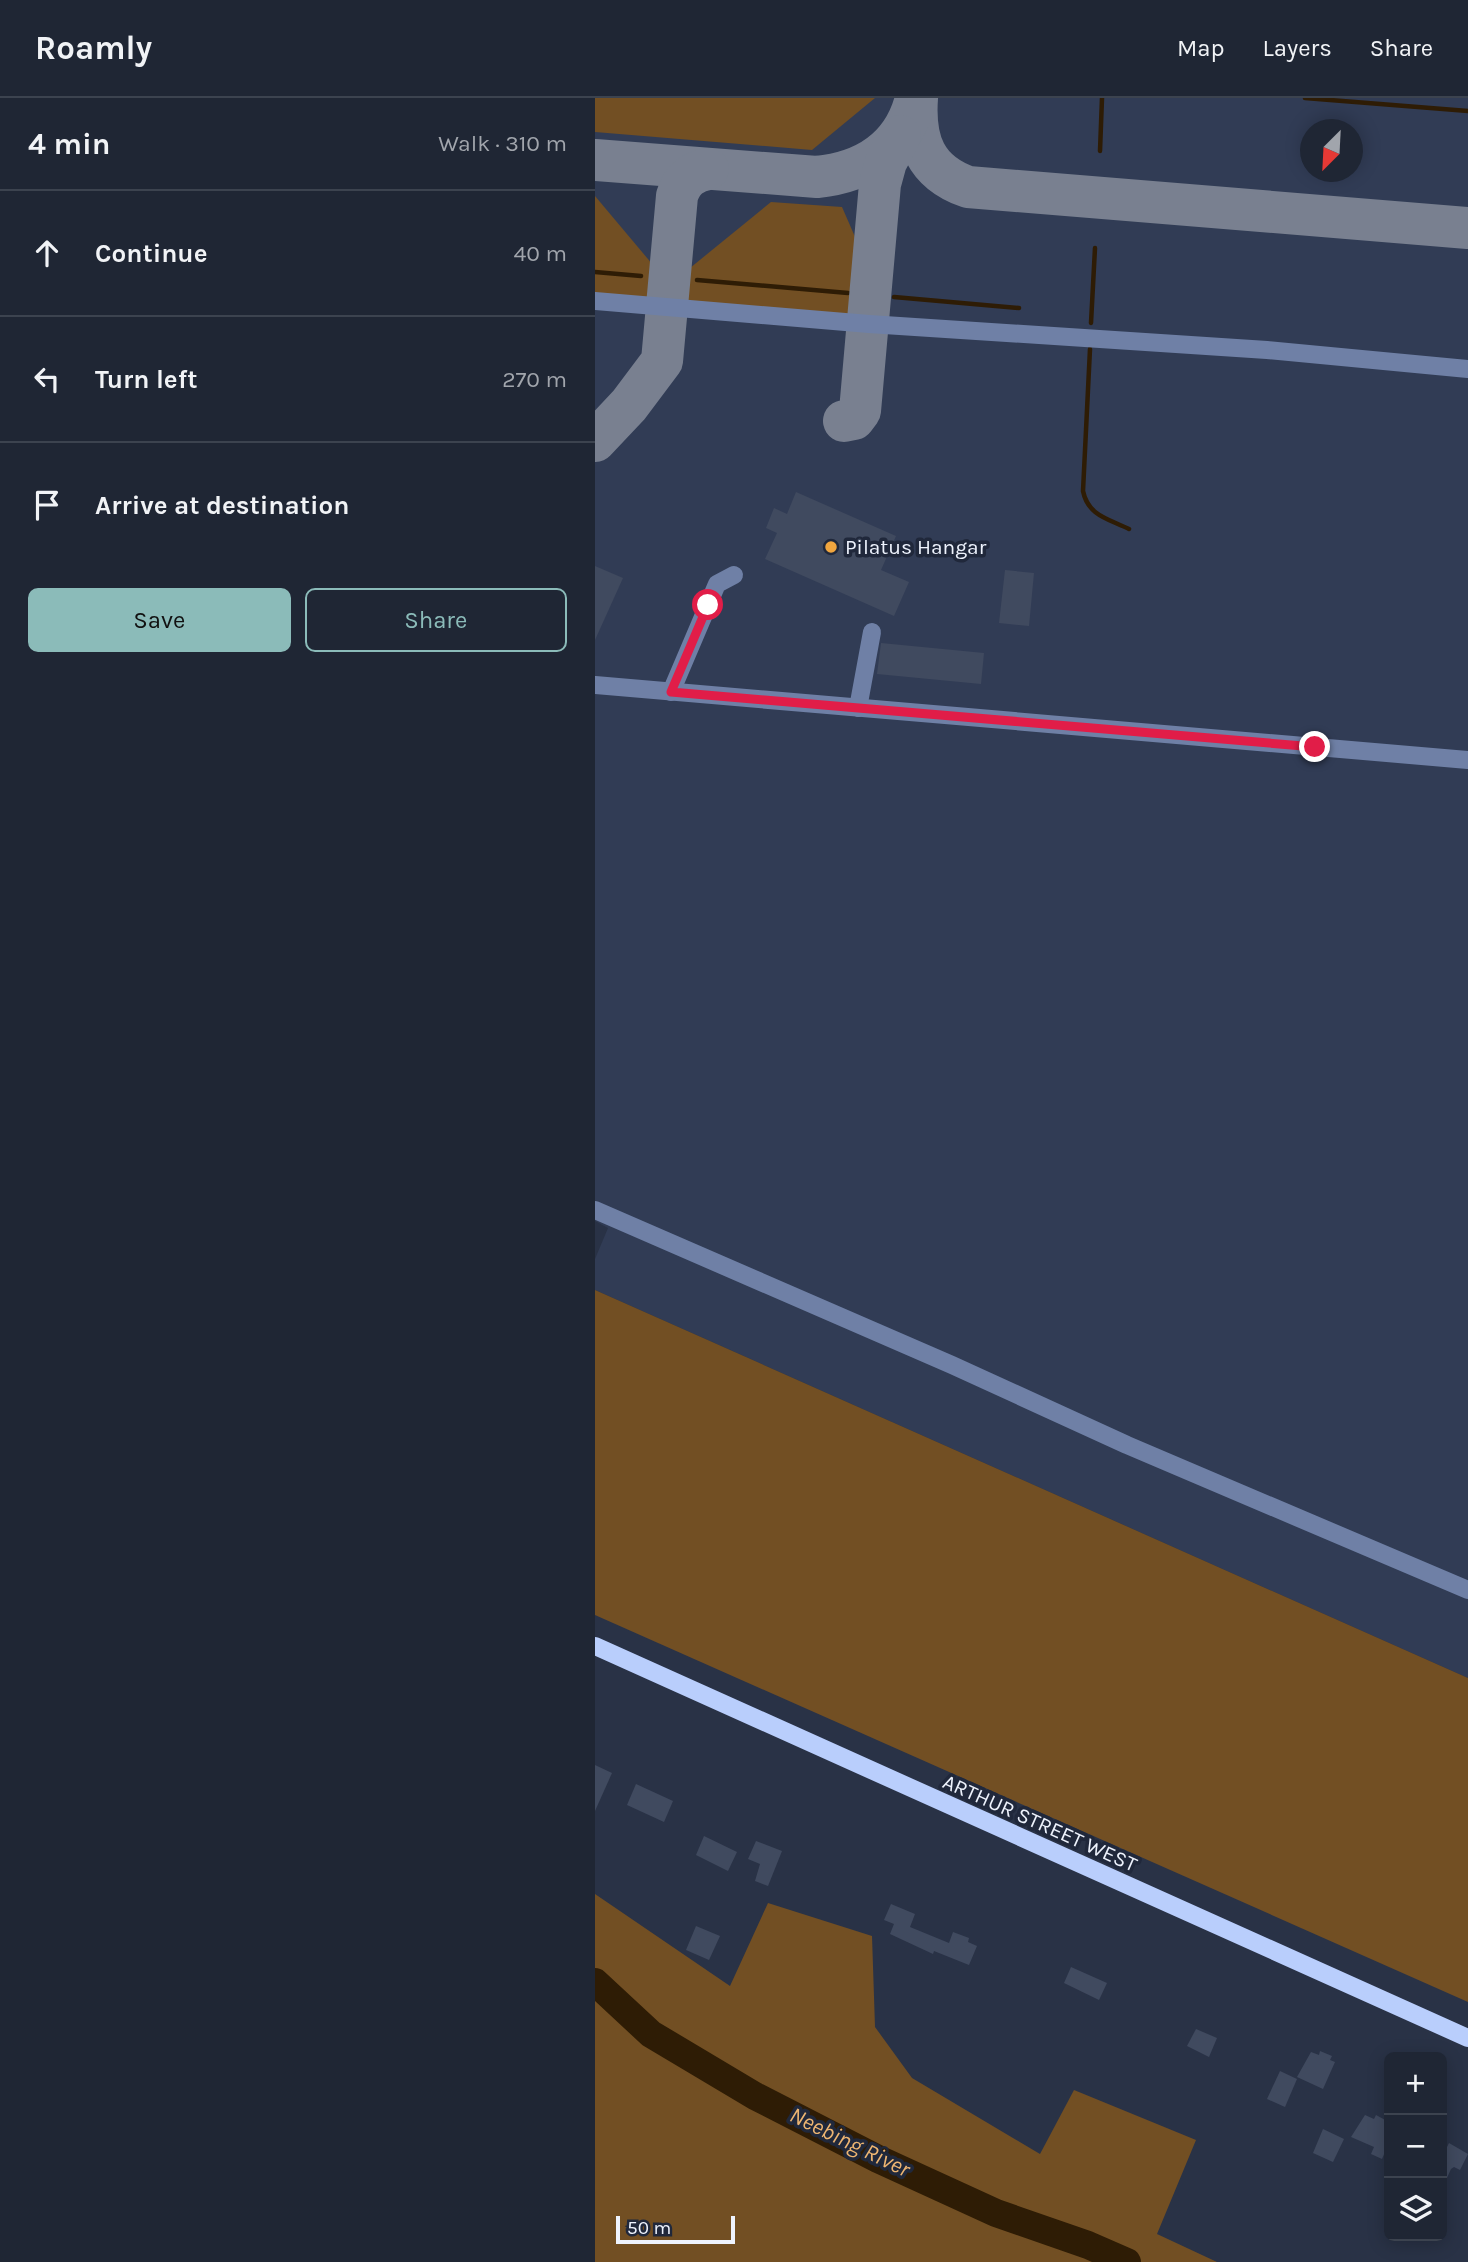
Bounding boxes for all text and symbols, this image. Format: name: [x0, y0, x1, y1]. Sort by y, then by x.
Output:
text: Roamly: [35, 29, 152, 67]
text: Map: [1177, 34, 1225, 62]
text: Layers: [1263, 34, 1332, 62]
text: Share: [1370, 34, 1433, 62]
north arrow: [1300, 119, 1363, 182]
text: 4 min: [28, 126, 110, 162]
text: Walk · 310 m: [438, 130, 567, 157]
icon: ahead: [28, 234, 66, 272]
text: Continue: [95, 238, 207, 269]
text: 40 m: [514, 240, 567, 267]
icon: left: [28, 360, 66, 398]
text: Turn left: [95, 364, 197, 395]
text: 270 m: [502, 366, 567, 393]
icon: arrive: [28, 486, 66, 524]
text: Arrive at destination: [95, 490, 349, 521]
place label: Pilatus Hangar: [845, 535, 987, 559]
marker: Pilatus Hangar: [823, 539, 839, 555]
button: Save: [28, 588, 291, 652]
button: Share: [305, 588, 567, 652]
route start: [692, 589, 723, 620]
route end: [1299, 731, 1330, 762]
street label: ARTHUR STREET WEST: [939, 1769, 1141, 1877]
map controls: [1384, 2052, 1447, 2241]
button: +: [1384, 2052, 1447, 2115]
water label: Neebing River: [785, 2101, 916, 2183]
button: −: [1384, 2115, 1447, 2178]
button: layers: [1384, 2178, 1447, 2241]
scale bar: [616, 2213, 735, 2245]
text: 50 m: [627, 2217, 671, 2239]

